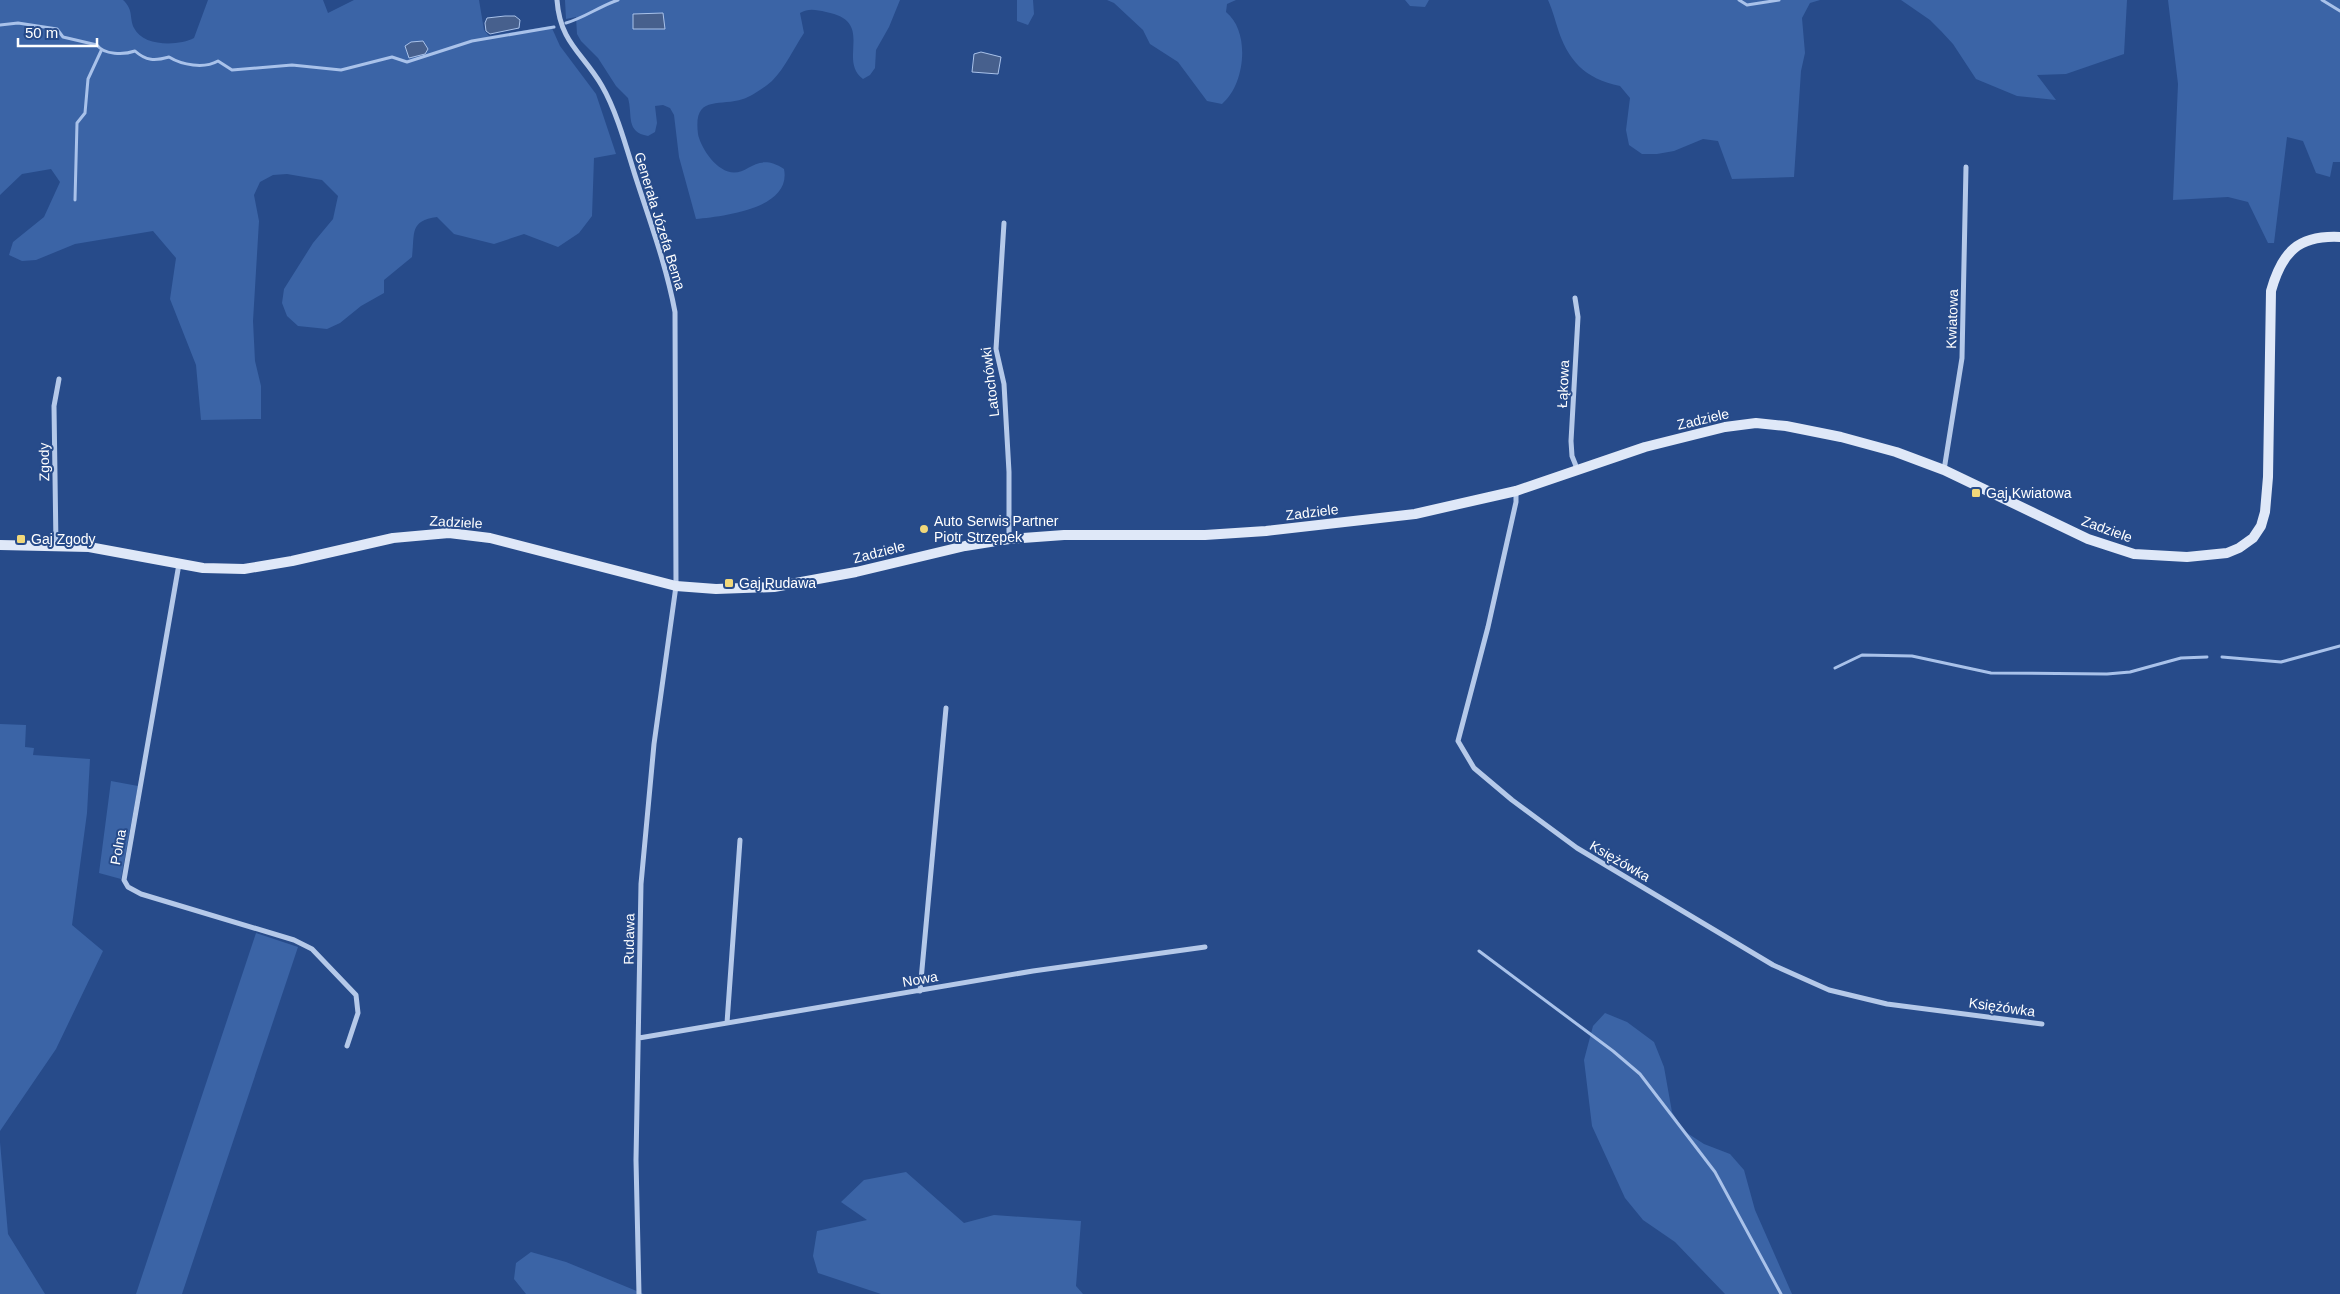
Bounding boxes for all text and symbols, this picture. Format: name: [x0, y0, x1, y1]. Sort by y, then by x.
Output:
scale bar: [18, 15, 96, 47]
text: 50 m: [25, 24, 58, 41]
street label: Generała Józefa Bema: [631, 150, 689, 292]
street label: Kwiatowa: [1943, 289, 1961, 349]
street label: Latochówki: [978, 346, 1002, 418]
street label: Łąkowa: [1554, 359, 1572, 409]
street label: Zadziele: [1675, 405, 1731, 433]
street label: Zgody: [36, 442, 52, 482]
place label: Gaj Kwiatowa: [1986, 485, 2072, 501]
marker: Gaj Kwiatowa: [1970, 487, 1982, 499]
street label: Zadziele: [1285, 501, 1339, 523]
street label: Zadziele: [2079, 512, 2135, 546]
street label: Zadziele: [429, 513, 483, 531]
place label: Auto Serwis Partner Piotr Strzępek: [934, 513, 1059, 545]
marker: Auto Serwis Partner Piotr Strzępek: [918, 523, 930, 535]
place label: Gaj Zgody: [31, 531, 96, 547]
marker: Gaj Zgody: [15, 533, 27, 545]
street label: Zadziele: [851, 538, 907, 566]
place label: Gaj Rudawa: [739, 575, 816, 591]
marker: Gaj Rudawa: [723, 577, 735, 589]
street label: Polna: [107, 828, 129, 866]
street label: Księżówka: [1587, 837, 1653, 885]
street label: Rudawa: [621, 913, 637, 965]
street label: Nowa: [901, 968, 939, 990]
street label: Księżówka: [1968, 994, 2036, 1020]

